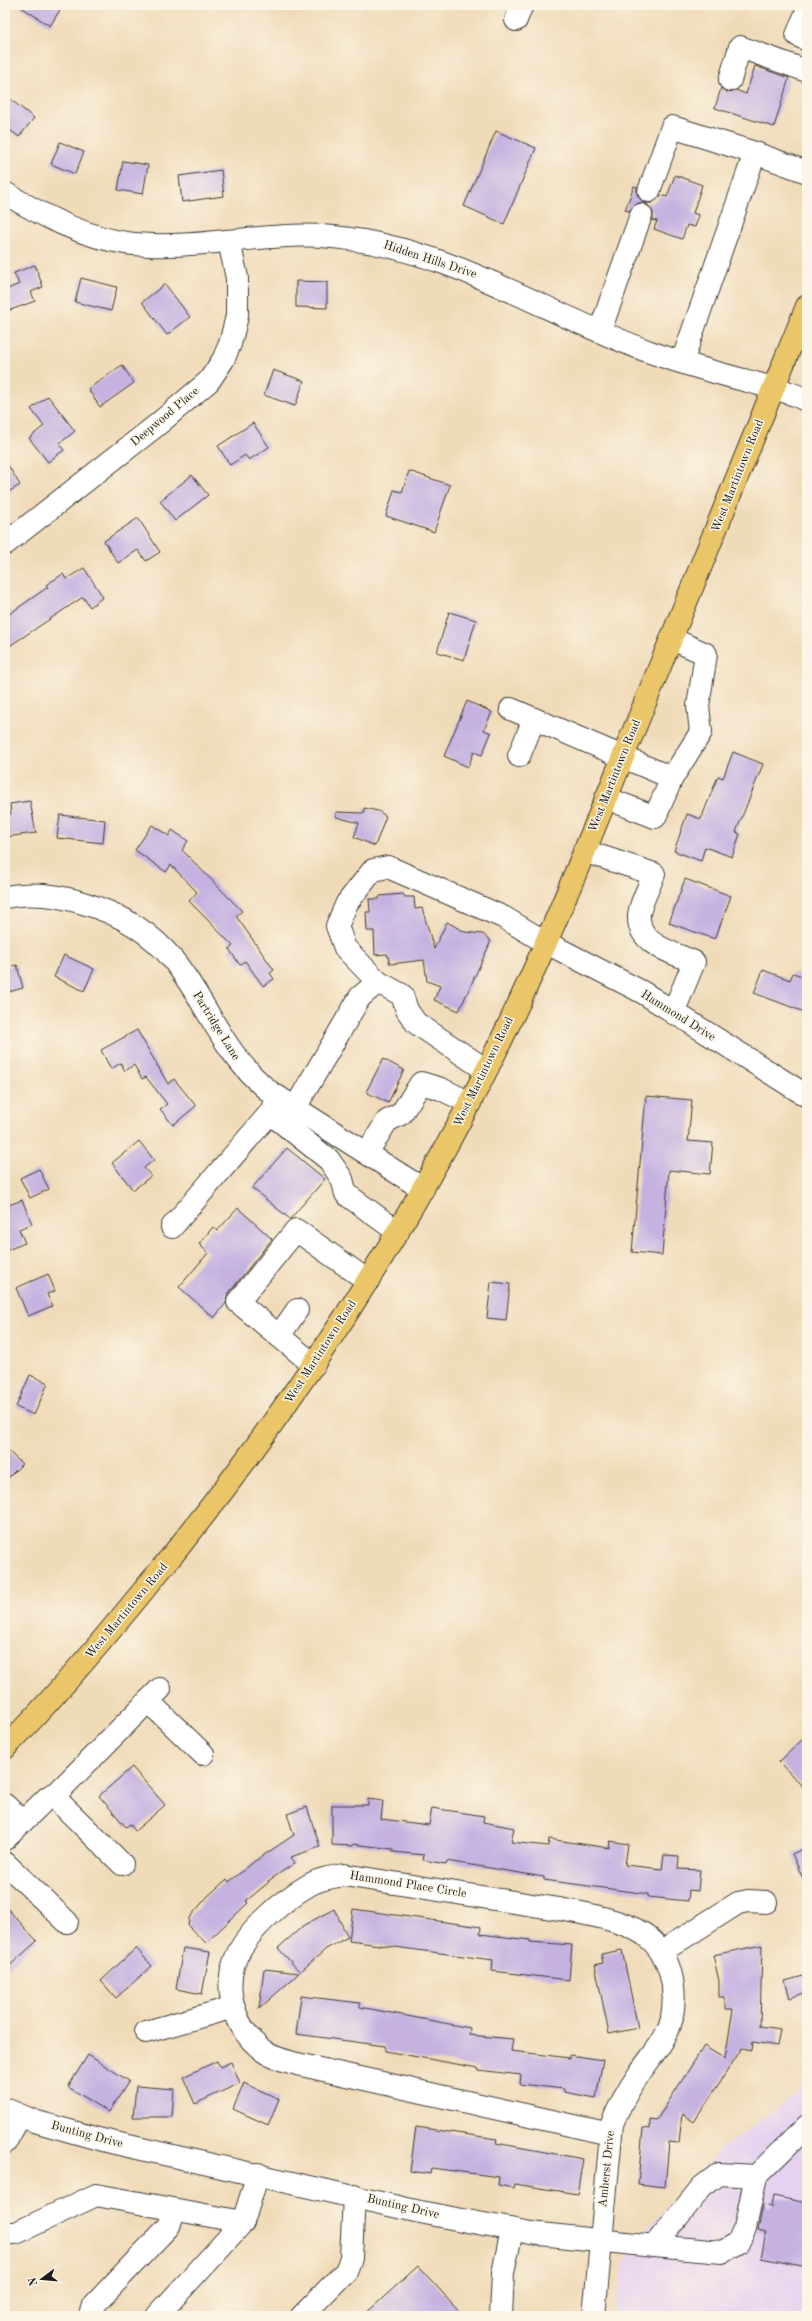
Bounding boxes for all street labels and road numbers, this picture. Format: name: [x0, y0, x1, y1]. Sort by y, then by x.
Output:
street label: Hidden Hills Drive: [382, 239, 479, 281]
street label: Deepwood Place: [129, 385, 202, 449]
street label: West Martintown Road: [710, 418, 766, 534]
street label: West Martintown Road: [587, 718, 643, 834]
street label: Hammond Drive: [639, 988, 718, 1044]
street label: Partridge Lane: [190, 990, 242, 1063]
street label: West Martintown Road: [452, 1015, 516, 1129]
street label: West Martintown Road: [283, 1298, 359, 1406]
street label: West Martintown Road: [84, 1561, 170, 1661]
street label: Hammond Place Circle: [349, 1870, 468, 1900]
street label: Bunting Drive: [50, 2120, 125, 2150]
street label: Amherst Drive: [597, 2129, 617, 2208]
street label: Bunting Drive: [366, 2193, 441, 2221]

